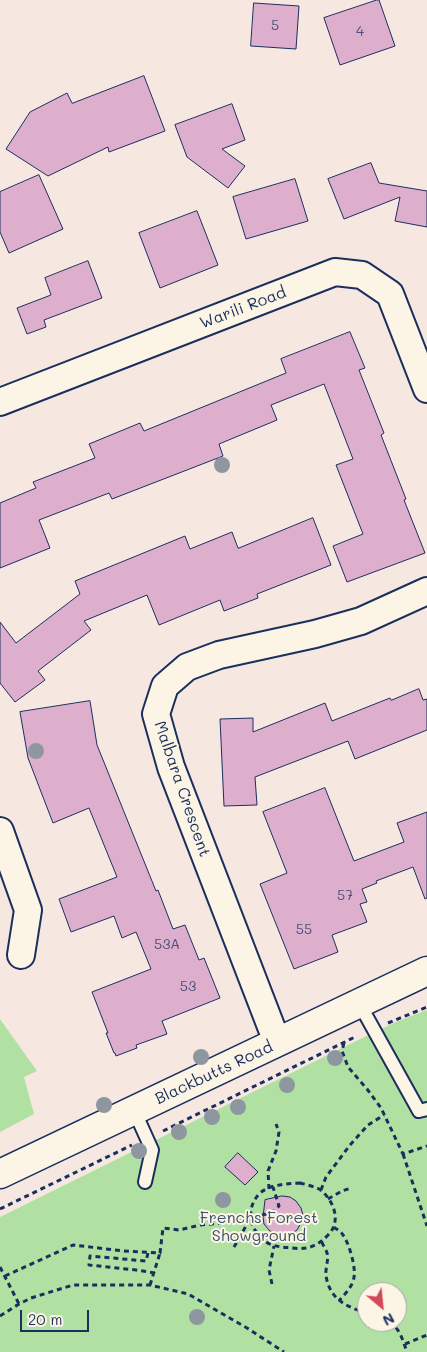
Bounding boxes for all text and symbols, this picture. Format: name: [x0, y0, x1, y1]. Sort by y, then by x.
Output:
house number: 5: [271, 18, 279, 34]
house number: 4: [356, 24, 364, 40]
street label: Warili Road: [197, 283, 289, 333]
street label: Malbara Crescent: [150, 719, 214, 859]
house number: 57: [337, 888, 353, 904]
house number: 55: [296, 922, 312, 938]
house number: 53A: [154, 937, 180, 953]
house number: 53: [180, 979, 196, 995]
street label: Blackbutts Road: [152, 1037, 276, 1109]
park label: Frenchs Forest Showground: [200, 1208, 318, 1246]
north arrow: [357, 1282, 407, 1332]
scale bar: [22, 1300, 91, 1332]
text: 20 m: [28, 1309, 62, 1329]
text: N: [380, 1309, 398, 1331]

